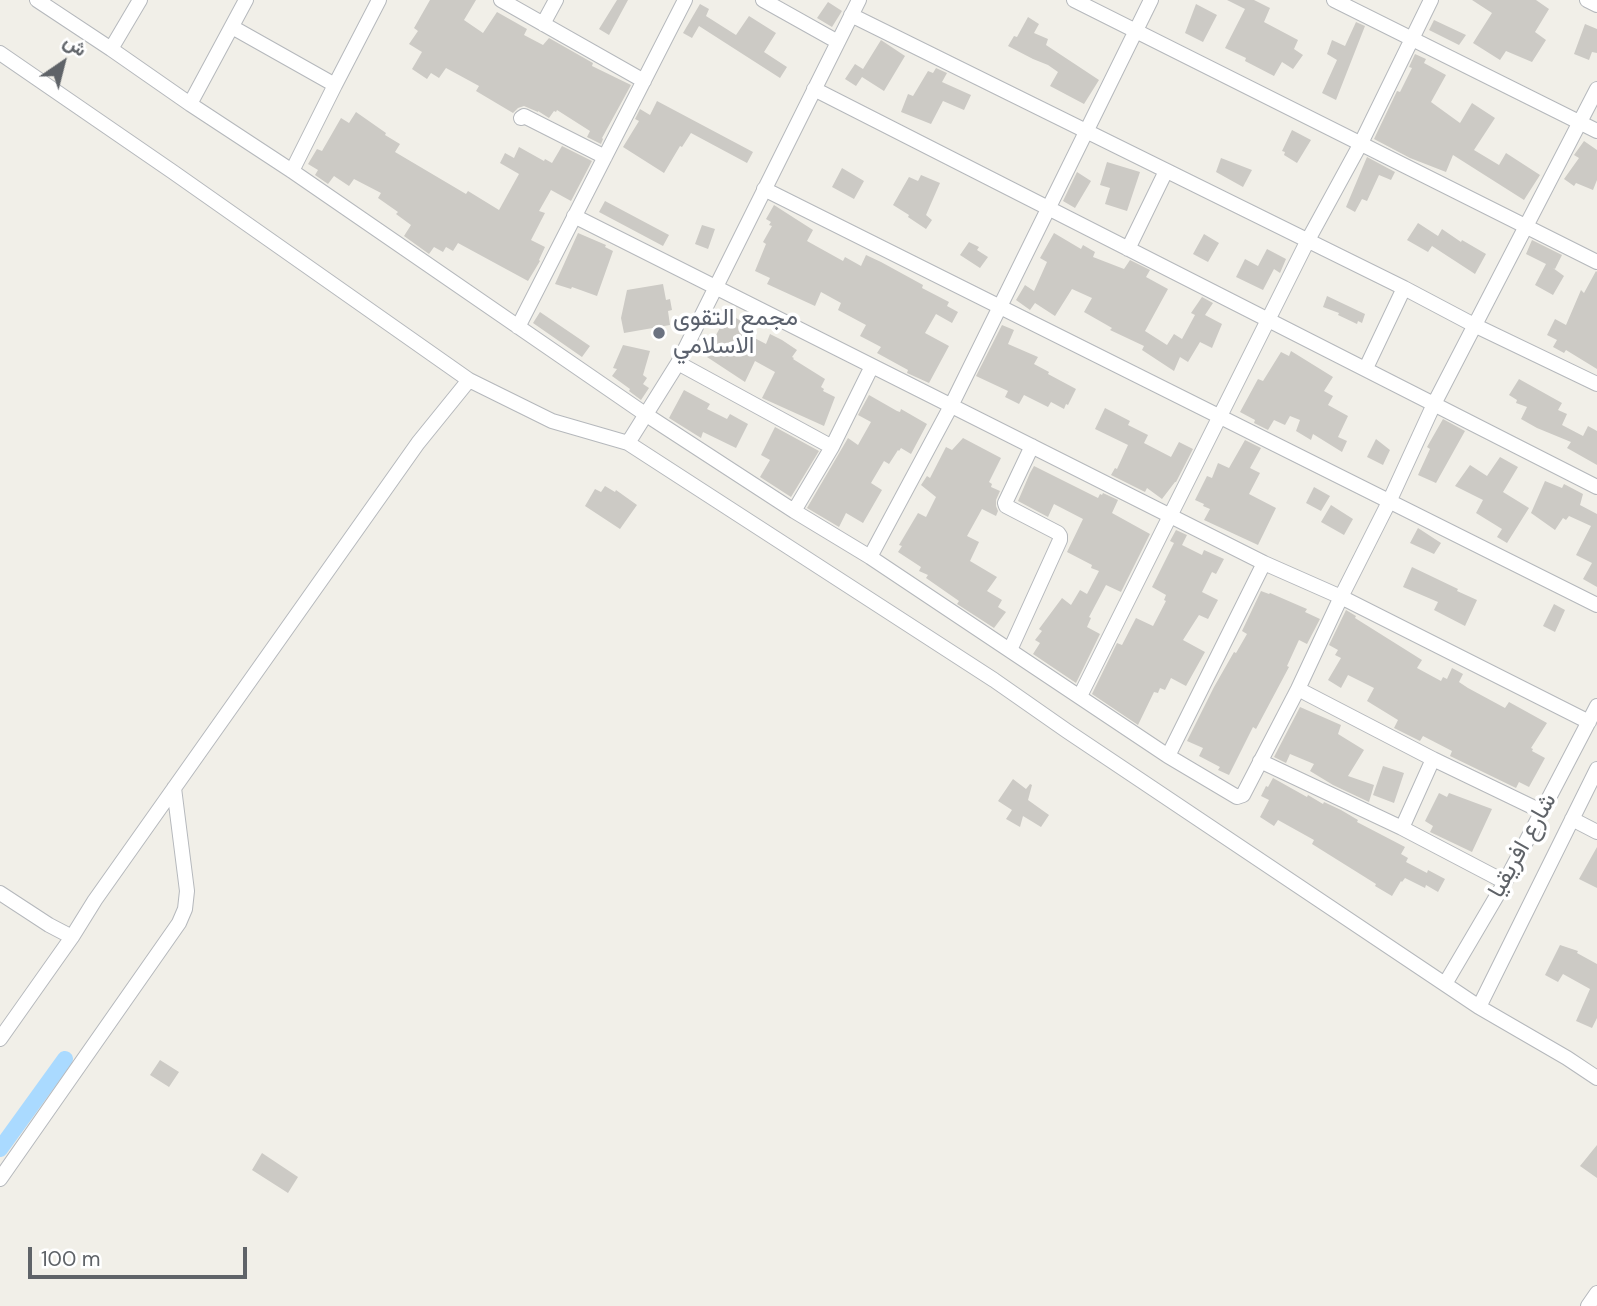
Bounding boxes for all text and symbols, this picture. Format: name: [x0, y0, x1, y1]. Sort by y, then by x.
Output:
north arrow: [28, 28, 98, 98]
text: ش: [59, 29, 92, 62]
place label: مجمع التقوى الاسلامي: [673, 305, 798, 361]
marker: مجمع التقوى الاسلامي: [651, 325, 667, 341]
street label: شارع افريقيا: [1483, 789, 1563, 903]
scale bar: [32, 1232, 250, 1276]
text: 100 m: [41, 1245, 101, 1273]

